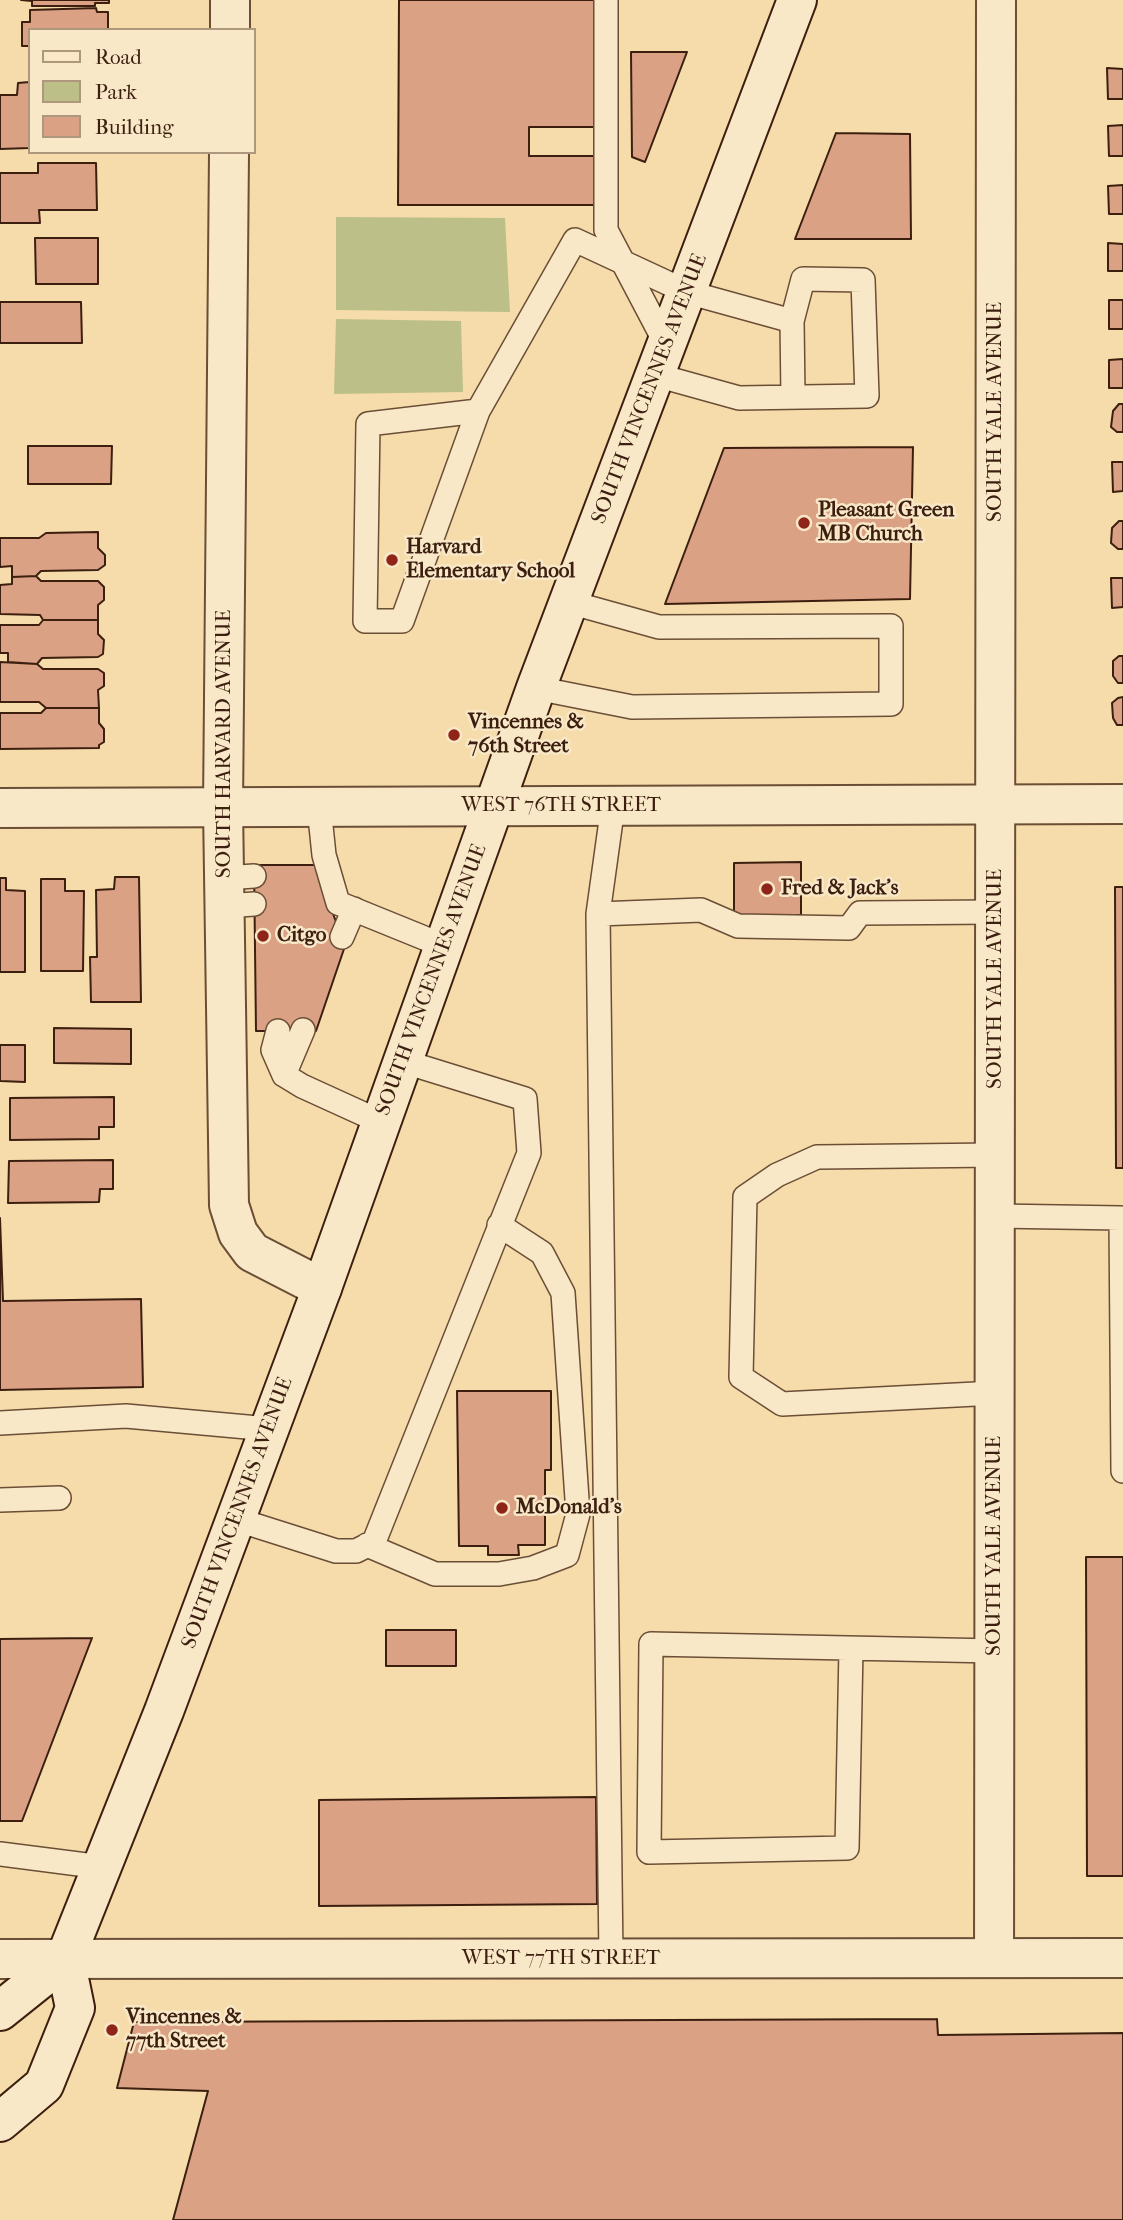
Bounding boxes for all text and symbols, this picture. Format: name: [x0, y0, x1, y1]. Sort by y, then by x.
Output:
legend: [28, 28, 256, 154]
text: Road: [95, 45, 142, 69]
text: Park: [95, 80, 137, 104]
text: Building: [95, 115, 173, 139]
street label: SOUTH VINCENNES AVENUE: [587, 250, 713, 528]
street label: SOUTH YALE AVENUE: [983, 302, 1009, 522]
place label: Pleasant Green MB Church: [818, 498, 955, 548]
marker: Pleasant Green MB Church: [796, 515, 812, 531]
place label: Harvard Elementary School: [406, 535, 575, 585]
marker: Harvard Elementary School: [384, 552, 400, 568]
street label: SOUTH HARVARD AVENUE: [212, 610, 238, 878]
place label: Vincennes & 76th Street: [468, 710, 584, 760]
marker: Vincennes & 76th Street: [446, 727, 462, 743]
street label: WEST 76TH STREET: [461, 793, 661, 819]
street label: SOUTH VINCENNES AVENUE: [371, 841, 493, 1119]
street label: SOUTH YALE AVENUE: [983, 869, 1009, 1089]
place label: Fred & Jack's: [781, 876, 898, 902]
marker: Fred & Jack's: [759, 881, 775, 897]
place label: Citgo: [277, 923, 326, 949]
marker: Citgo: [255, 928, 271, 944]
street label: SOUTH VINCENNES AVENUE: [177, 1374, 299, 1652]
street label: SOUTH YALE AVENUE: [982, 1436, 1008, 1656]
place label: McDonald's: [516, 1495, 622, 1521]
marker: McDonald's: [494, 1500, 510, 1516]
street label: WEST 77TH STREET: [462, 1946, 660, 1972]
place label: Vincennes & 77th Street: [126, 2005, 242, 2055]
marker: Vincennes & 77th Street: [104, 2022, 120, 2038]

